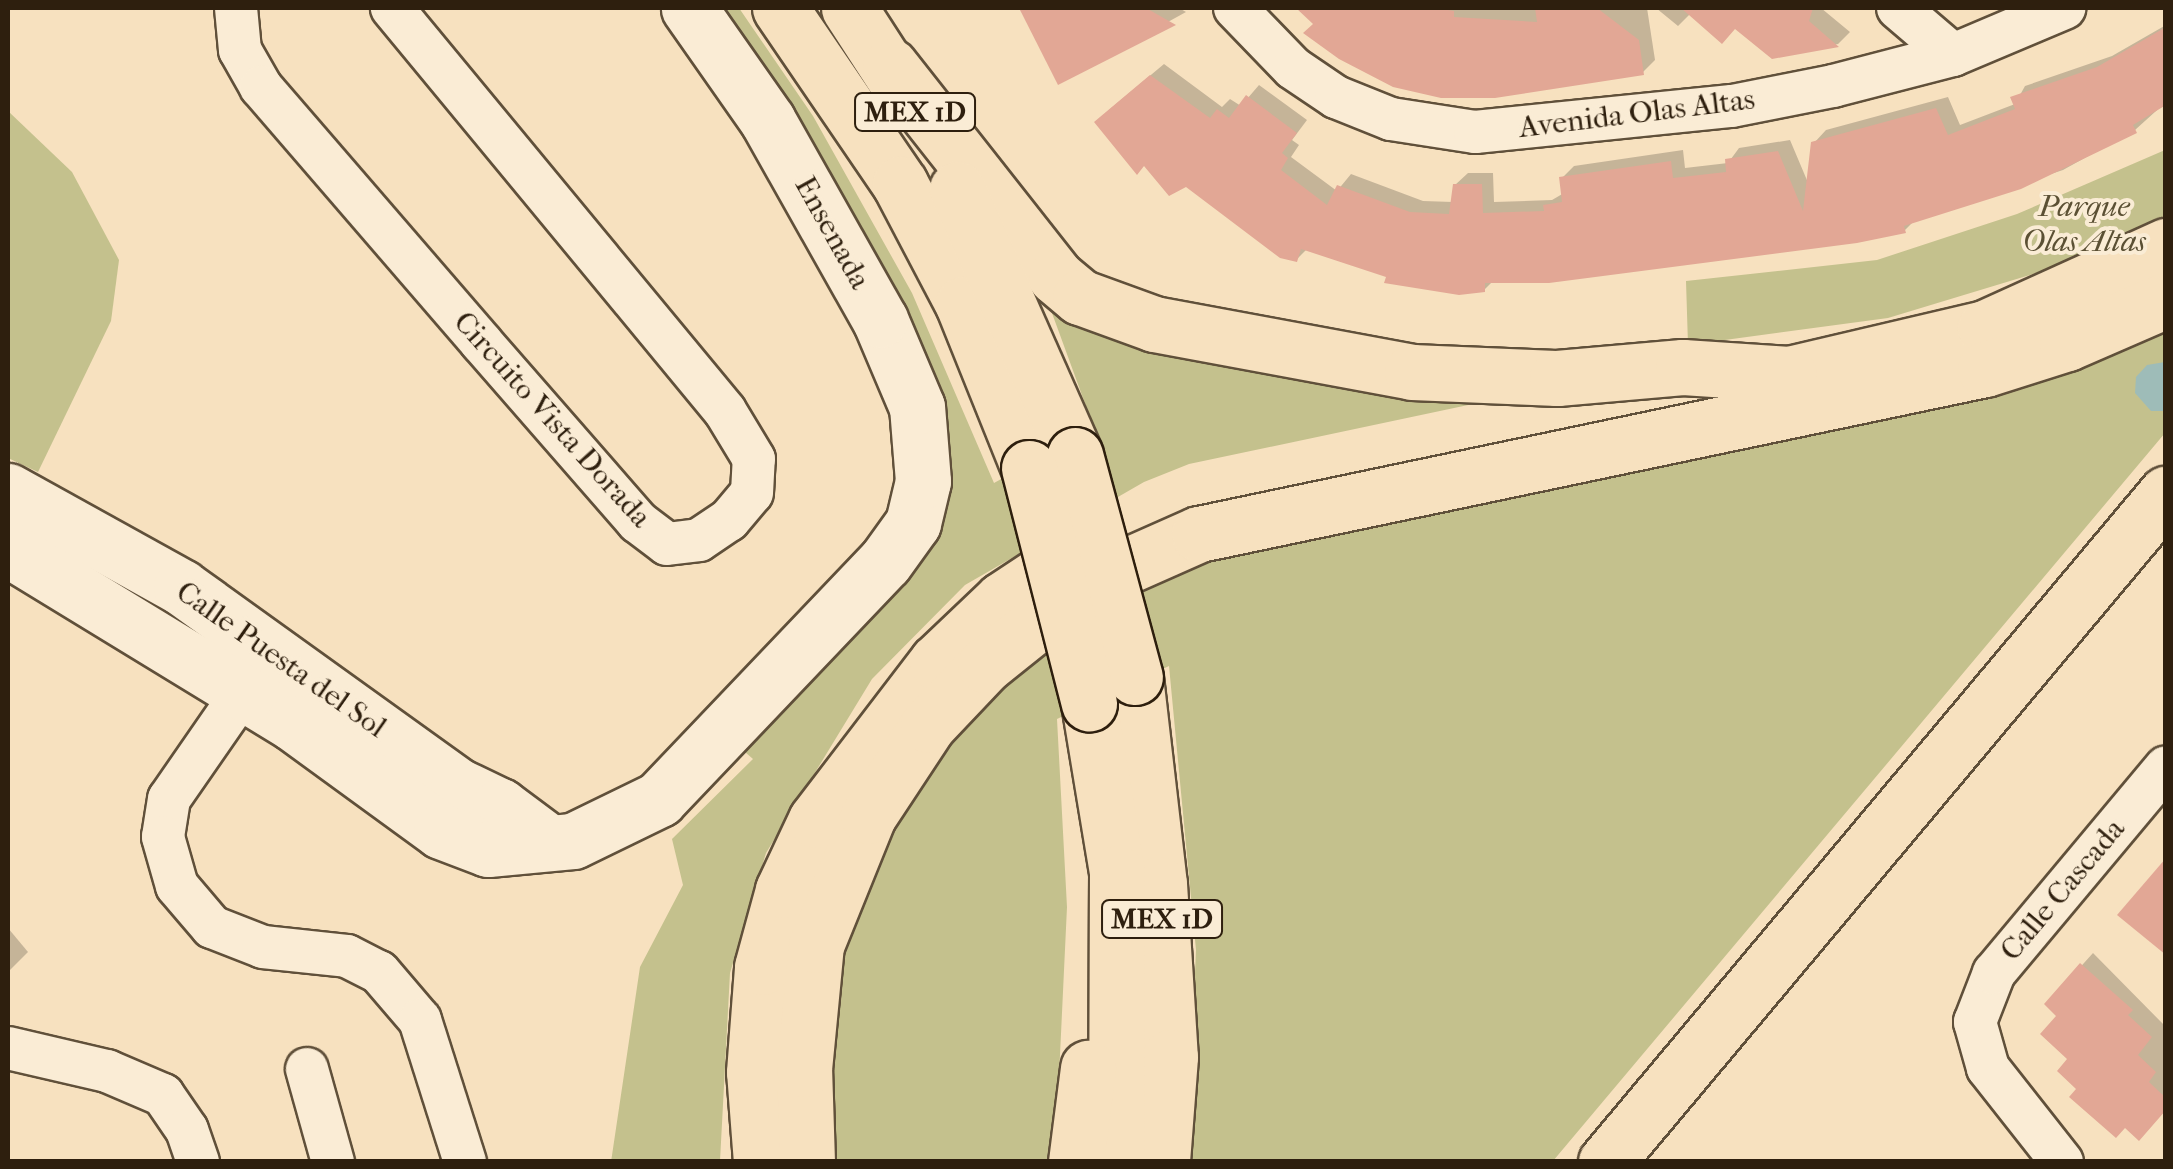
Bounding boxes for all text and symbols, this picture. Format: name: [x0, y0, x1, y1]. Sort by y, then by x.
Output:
street label: Avenida Olas Altas: [1517, 82, 1757, 146]
road number: MEX 1D: [852, 89, 978, 135]
street label: Ensenada: [786, 170, 878, 296]
park label: Parque Olas Altas: [2022, 189, 2146, 260]
street label: Circuito Vista Dorada: [446, 305, 658, 535]
street label: Calle Puesta del Sol: [169, 574, 393, 746]
street label: Calle Cascada: [1993, 812, 2133, 968]
road number: MEX 1D: [1100, 896, 1224, 942]

